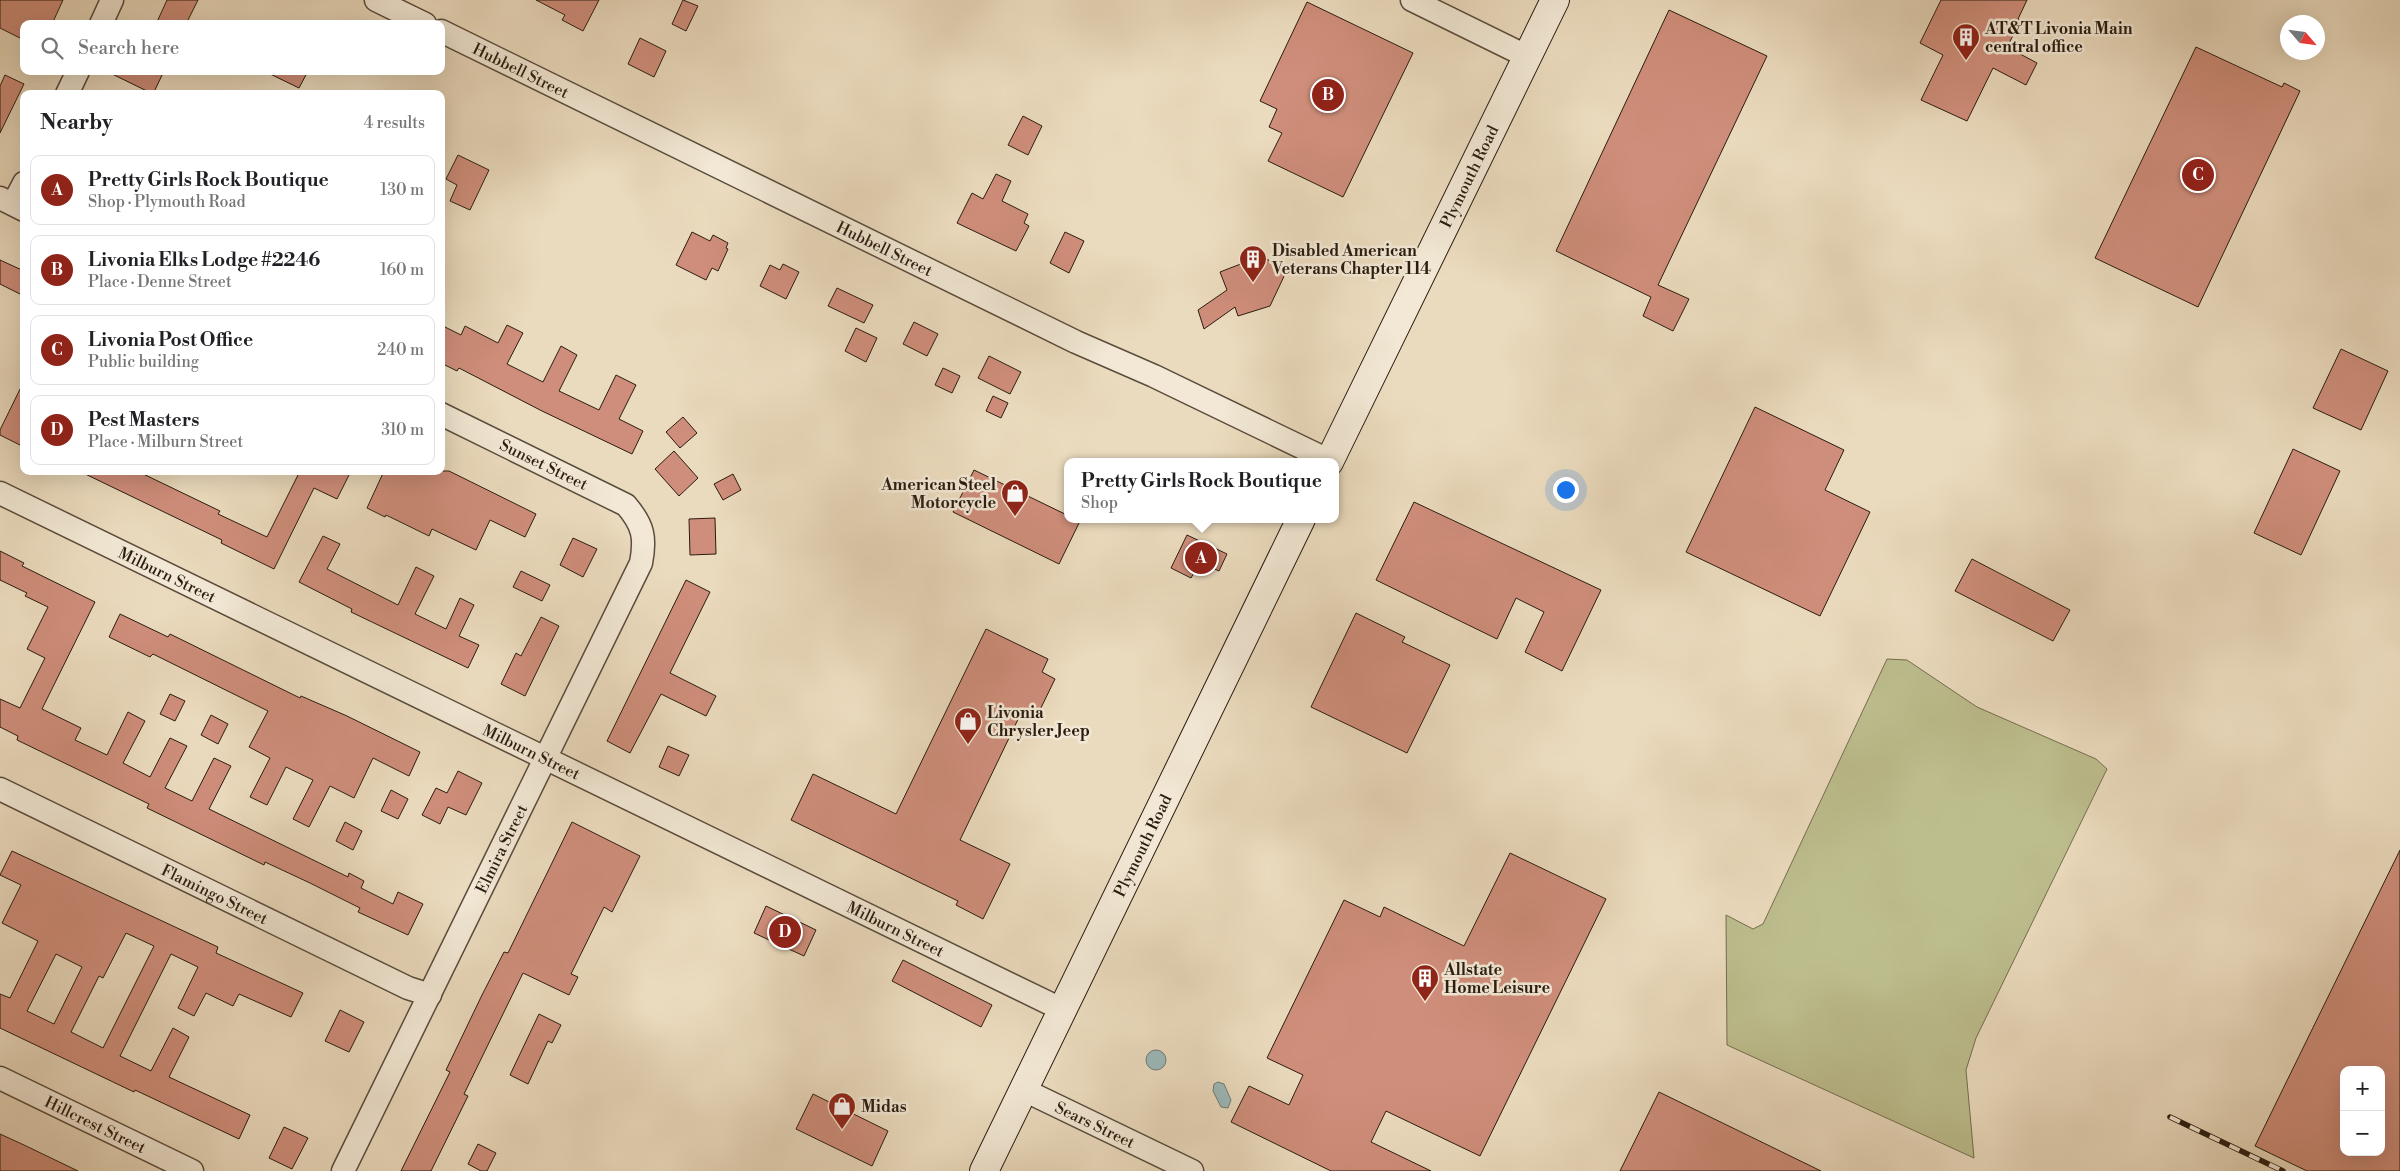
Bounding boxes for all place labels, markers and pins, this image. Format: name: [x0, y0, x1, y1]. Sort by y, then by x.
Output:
place label: AT&T Livonia Main central office: [1984, 19, 2133, 57]
building icon: AT&T Livonia Main central office: [1951, 22, 1981, 61]
pin: B: [1312, 76, 1344, 114]
pin: C: [2182, 156, 2214, 194]
place label: Disabled American Veterans Chapter 114: [1271, 241, 1431, 279]
building icon: Disabled American Veterans Chapter 114: [1238, 244, 1268, 283]
place label: American Steel Motorcycle: [880, 475, 997, 513]
shop icon: American Steel Motorcycle: [1000, 478, 1030, 517]
pin: A: [1185, 539, 1217, 577]
place label: Livonia Chrysler Jeep: [987, 703, 1090, 741]
shop icon: Livonia Chrysler Jeep: [953, 706, 983, 745]
pin: D: [769, 913, 801, 951]
place label: Allstate Home Leisure: [1443, 960, 1551, 998]
building icon: Allstate Home Leisure: [1410, 963, 1440, 1002]
shop icon: Midas: [827, 1091, 857, 1130]
place label: Midas: [861, 1097, 907, 1117]

